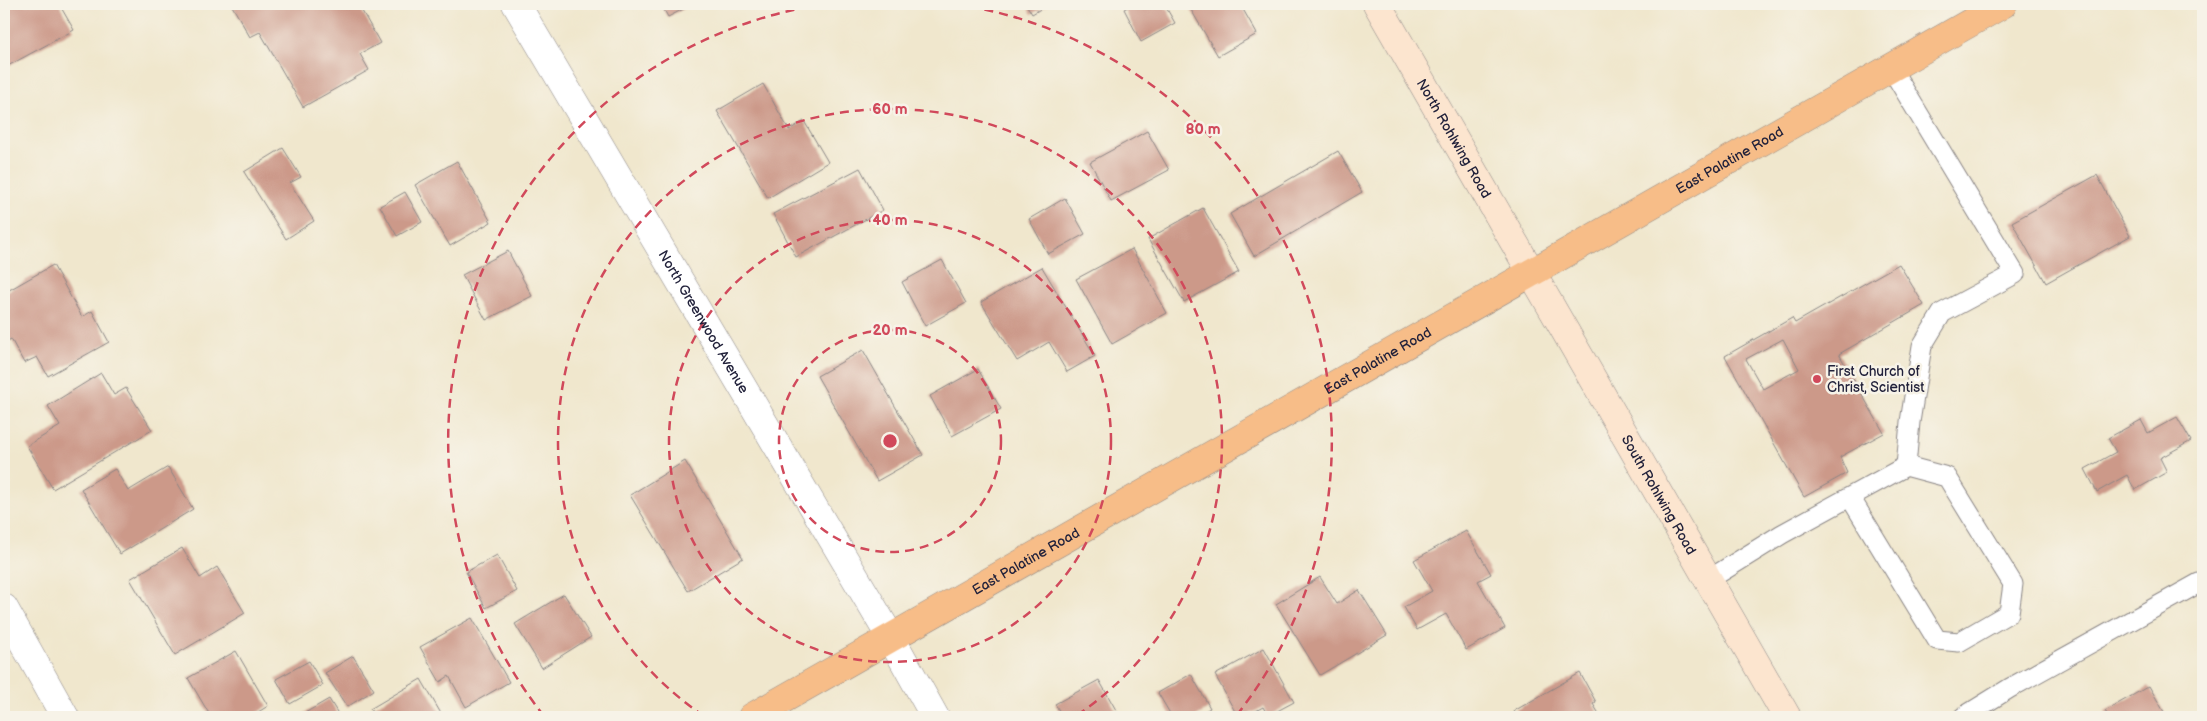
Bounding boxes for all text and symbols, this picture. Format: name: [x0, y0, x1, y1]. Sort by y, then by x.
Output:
street label: North Rohlwing Road: [1413, 76, 1495, 201]
text: 60 m: [872, 100, 908, 119]
text: 80 m: [1185, 120, 1221, 139]
street label: East Palatine Road: [1673, 123, 1786, 198]
text: 40 m: [872, 211, 908, 230]
street label: North Greenwood Avenue: [655, 247, 752, 396]
text: 20 m: [873, 321, 908, 340]
street label: East Palatine Road: [1321, 324, 1434, 398]
place label: First Church of Christ, Scientist: [1827, 363, 1925, 396]
marker: First Church of Christ, Scientist: [1811, 373, 1823, 385]
centre of rings: [881, 432, 899, 450]
street label: South Rohlwing Road: [1618, 432, 1700, 558]
street label: East Palatine Road: [969, 524, 1083, 599]

